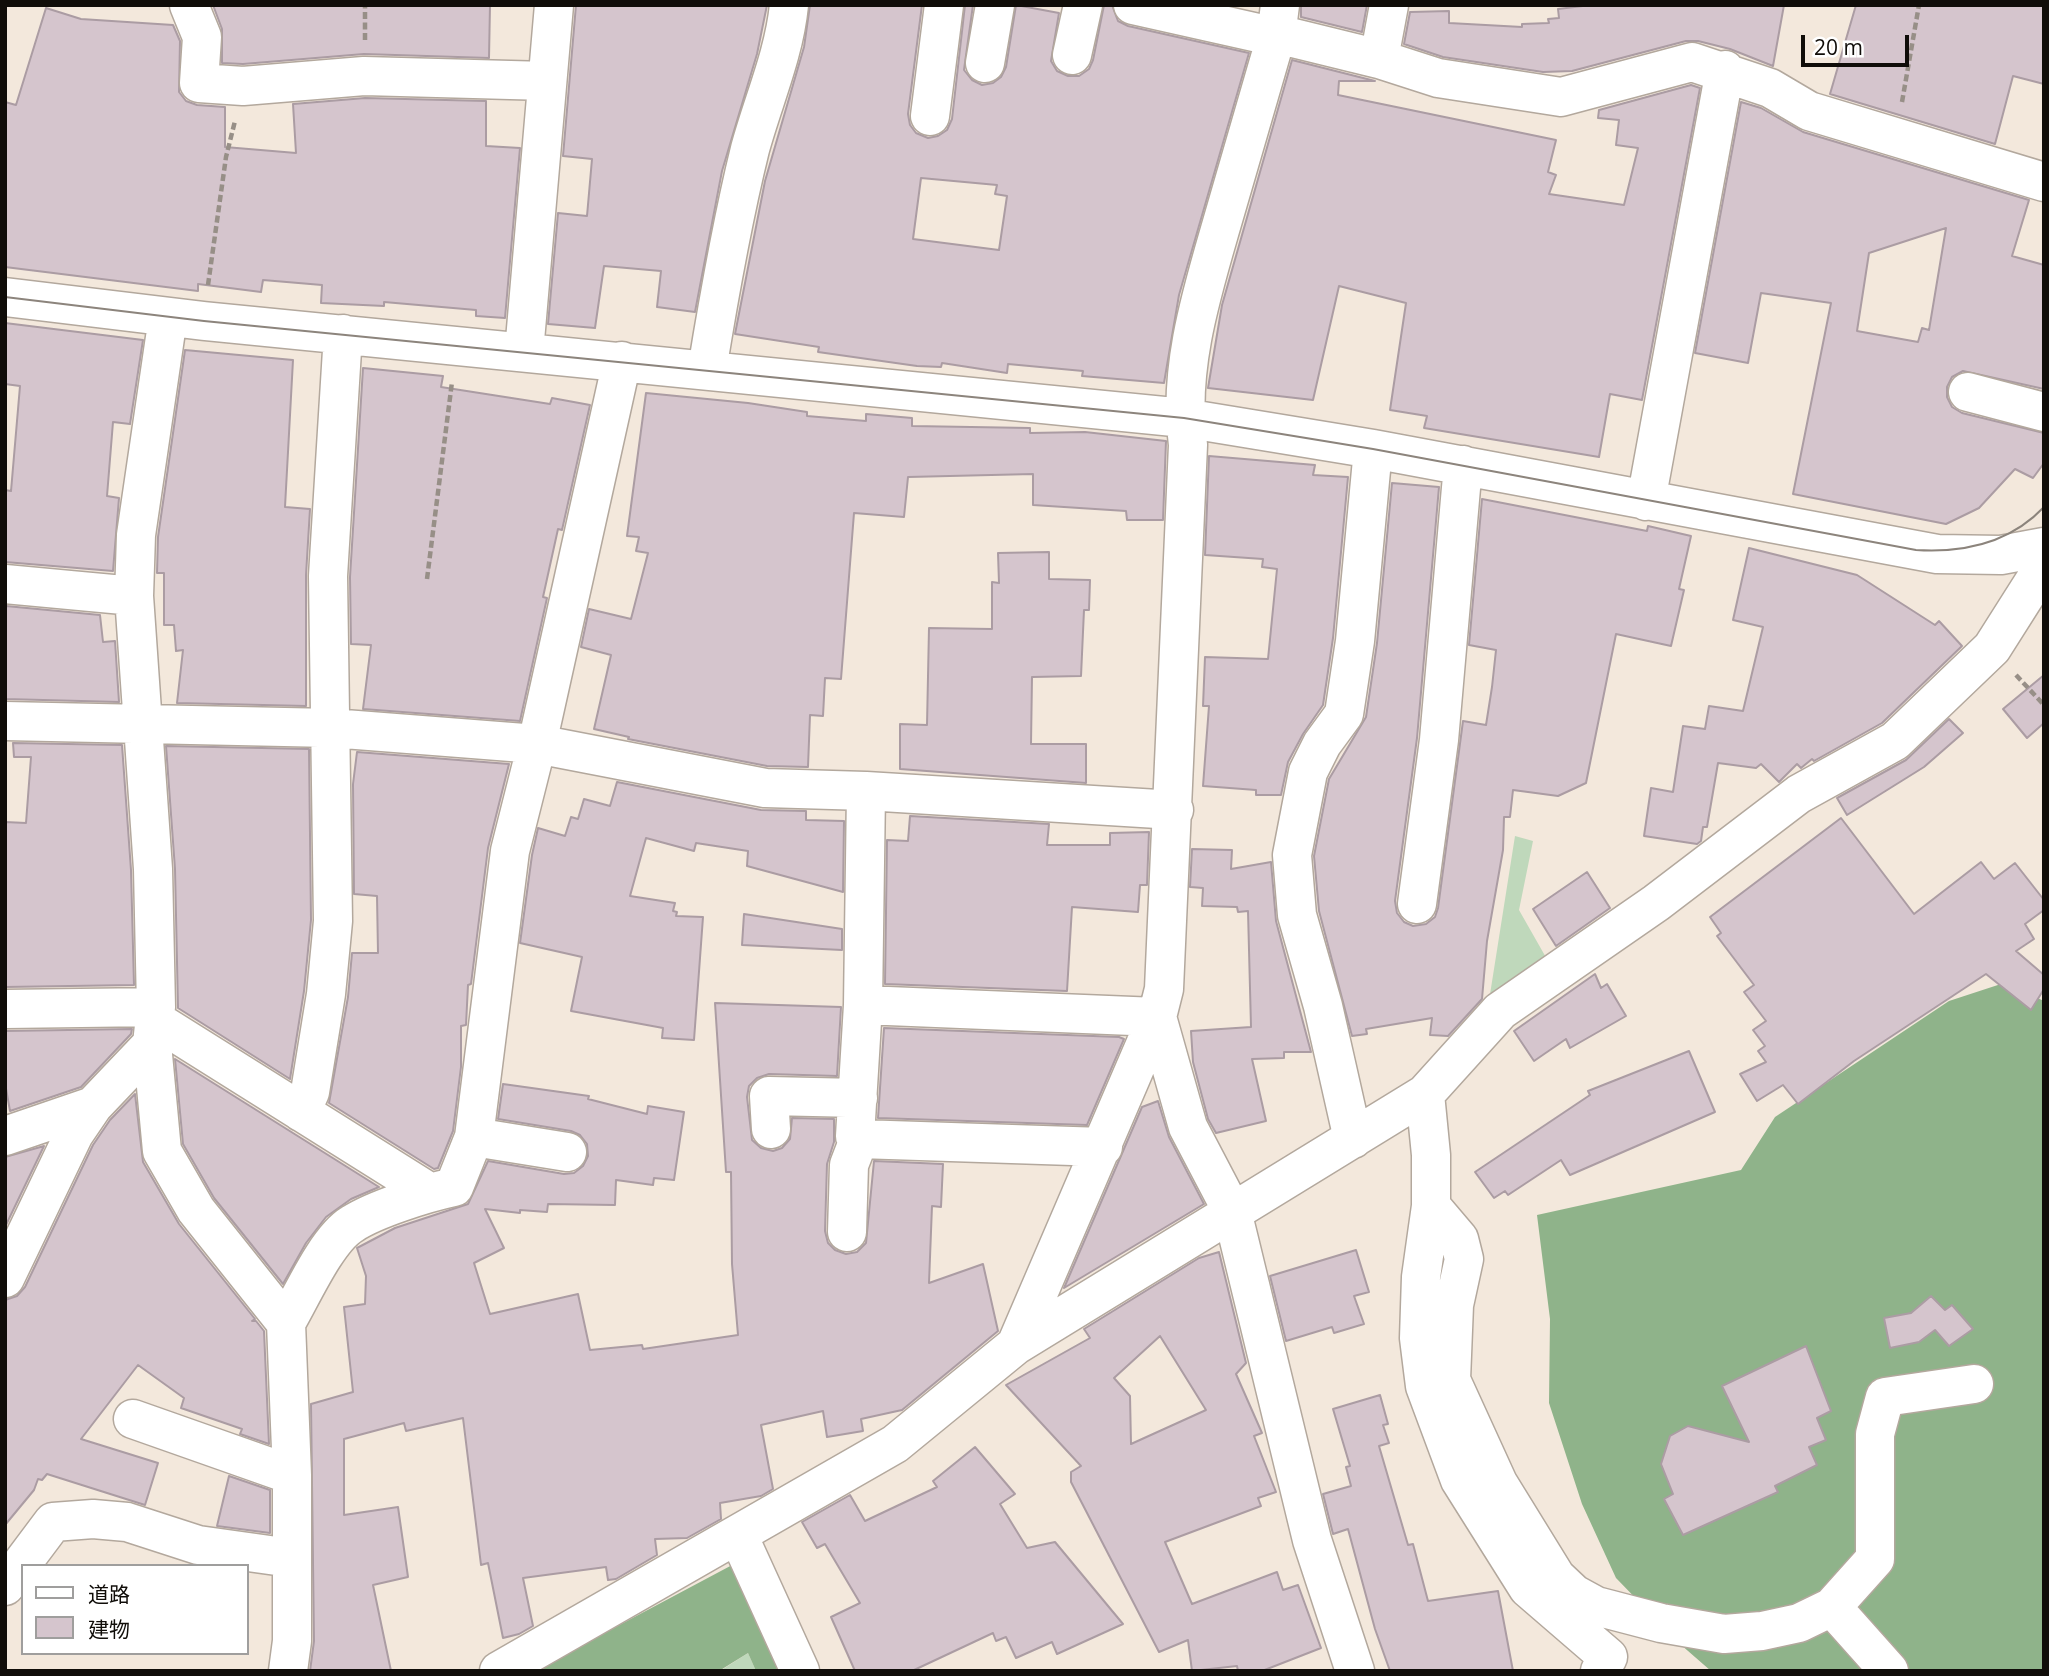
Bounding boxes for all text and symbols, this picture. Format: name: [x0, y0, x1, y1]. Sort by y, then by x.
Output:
scale bar: [1804, 21, 1912, 65]
text: 20 m: [1814, 33, 1863, 61]
legend: [21, 1564, 248, 1655]
text: 道路: [88, 1580, 130, 1608]
text: 建物: [88, 1615, 130, 1643]

